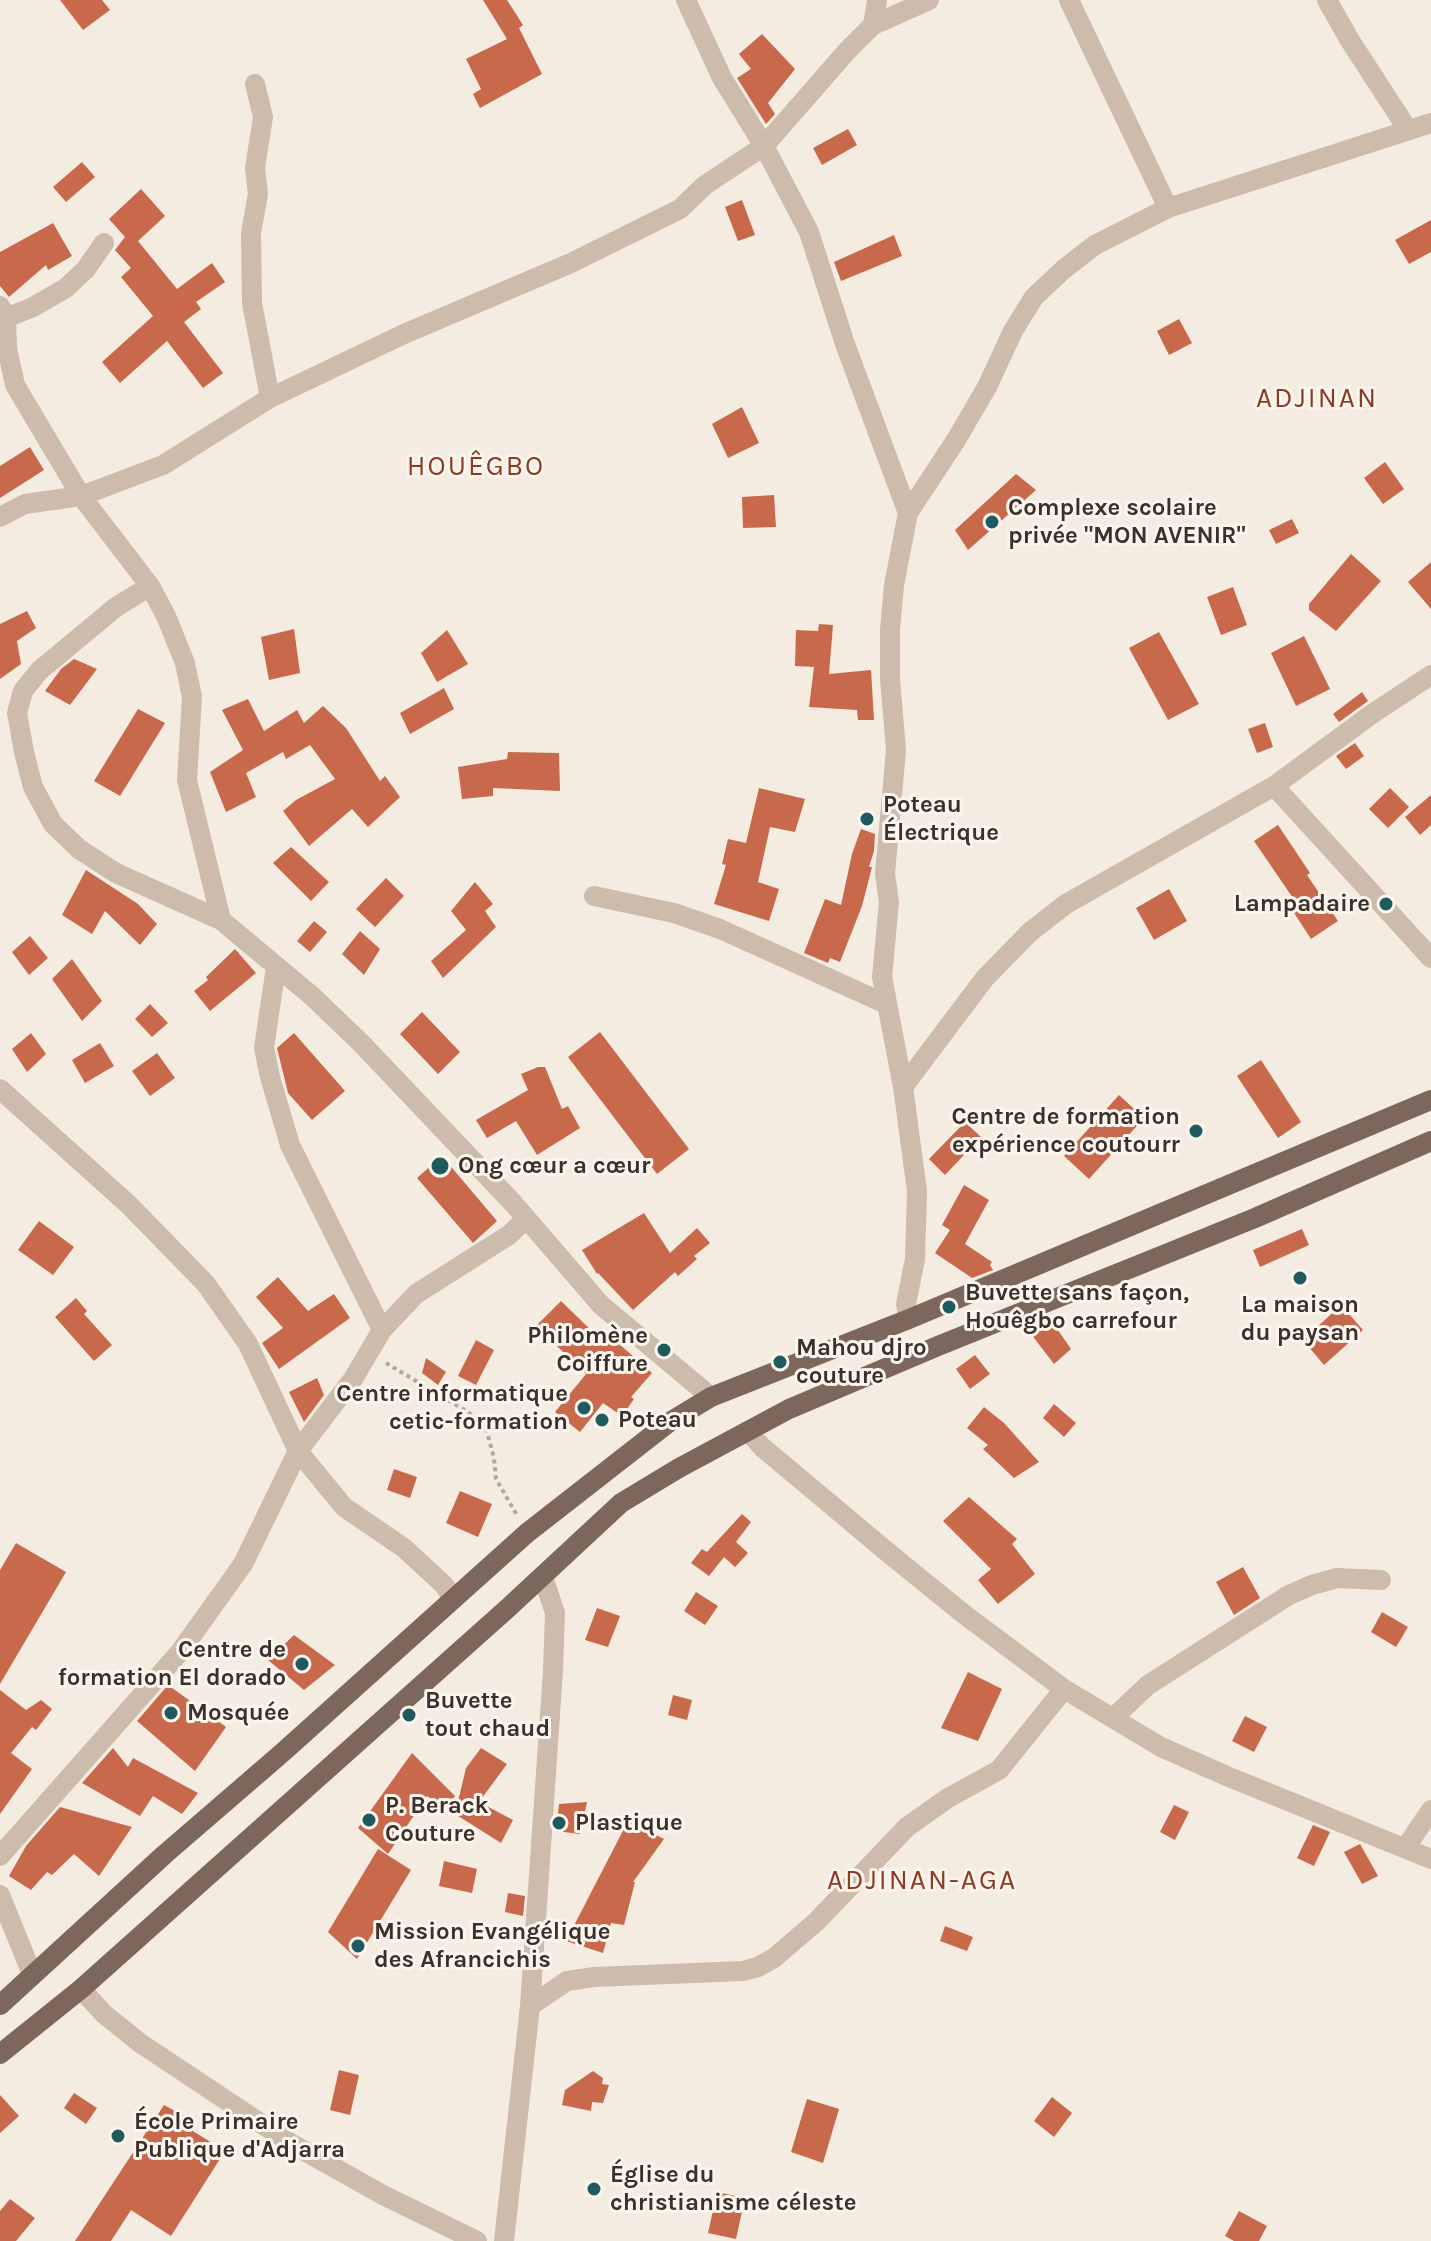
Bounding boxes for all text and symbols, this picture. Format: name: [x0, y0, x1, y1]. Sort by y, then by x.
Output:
district label: ADJINAN: [1256, 382, 1378, 416]
district label: HOUÊGBO: [407, 450, 545, 484]
place label: Complexe scolaire privée "MON AVENIR": [1008, 494, 1246, 550]
marker: Complexe scolaire privée "MON AVENIR": [983, 513, 1001, 531]
place label: Poteau Électrique: [883, 791, 999, 847]
marker: Poteau Électrique: [858, 810, 876, 828]
place label: Lampadaire: [1234, 890, 1370, 918]
marker: Lampadaire: [1377, 895, 1395, 913]
place label: Centre de formation expérience coutourr: [951, 1103, 1180, 1159]
marker: Centre de formation expérience coutourr: [1187, 1122, 1205, 1140]
place label: Ong cœur a cœur: [458, 1152, 651, 1180]
marker: Ong cœur a cœur: [429, 1155, 451, 1177]
marker: La maison du paysan: [1291, 1269, 1309, 1287]
place label: Buvette sans façon, Houêgbo carrefour: [965, 1279, 1189, 1335]
place label: La maison du paysan: [1241, 1291, 1359, 1347]
marker: Buvette sans façon, Houêgbo carrefour: [940, 1298, 958, 1316]
place label: Philomène Coiffure: [527, 1322, 648, 1378]
place label: Mahou djro couture: [796, 1334, 926, 1390]
marker: Philomène Coiffure: [655, 1341, 673, 1359]
marker: Mahou djro couture: [771, 1353, 789, 1371]
place label: Centre informatique cetic-formation: [336, 1380, 568, 1436]
marker: Centre informatique cetic-formation: [575, 1399, 593, 1417]
place label: Poteau: [618, 1406, 697, 1434]
marker: Poteau: [593, 1411, 611, 1429]
place label: Centre de formation El dorado: [58, 1636, 286, 1692]
marker: Centre de formation El dorado: [293, 1655, 311, 1673]
place label: Buvette tout chaud: [425, 1687, 550, 1743]
place label: Mosquée: [187, 1699, 289, 1727]
marker: Mosquée: [162, 1704, 180, 1722]
marker: Buvette tout chaud: [400, 1706, 418, 1724]
place label: P. Berack Couture: [385, 1792, 489, 1848]
place label: Plastique: [575, 1809, 683, 1837]
marker: P. Berack Couture: [360, 1811, 378, 1829]
marker: Plastique: [550, 1814, 568, 1832]
district label: ADJINAN-AGA: [827, 1864, 1017, 1898]
place label: Mission Evangélique des Afrancichis: [374, 1918, 610, 1974]
marker: Mission Evangélique des Afrancichis: [349, 1937, 367, 1955]
place label: École Primaire Publique d'Adjarra: [134, 2108, 345, 2164]
marker: École Primaire Publique d'Adjarra: [109, 2127, 127, 2145]
place label: Église du christianisme céleste: [610, 2161, 856, 2217]
marker: Église du christianisme céleste: [585, 2180, 603, 2198]

